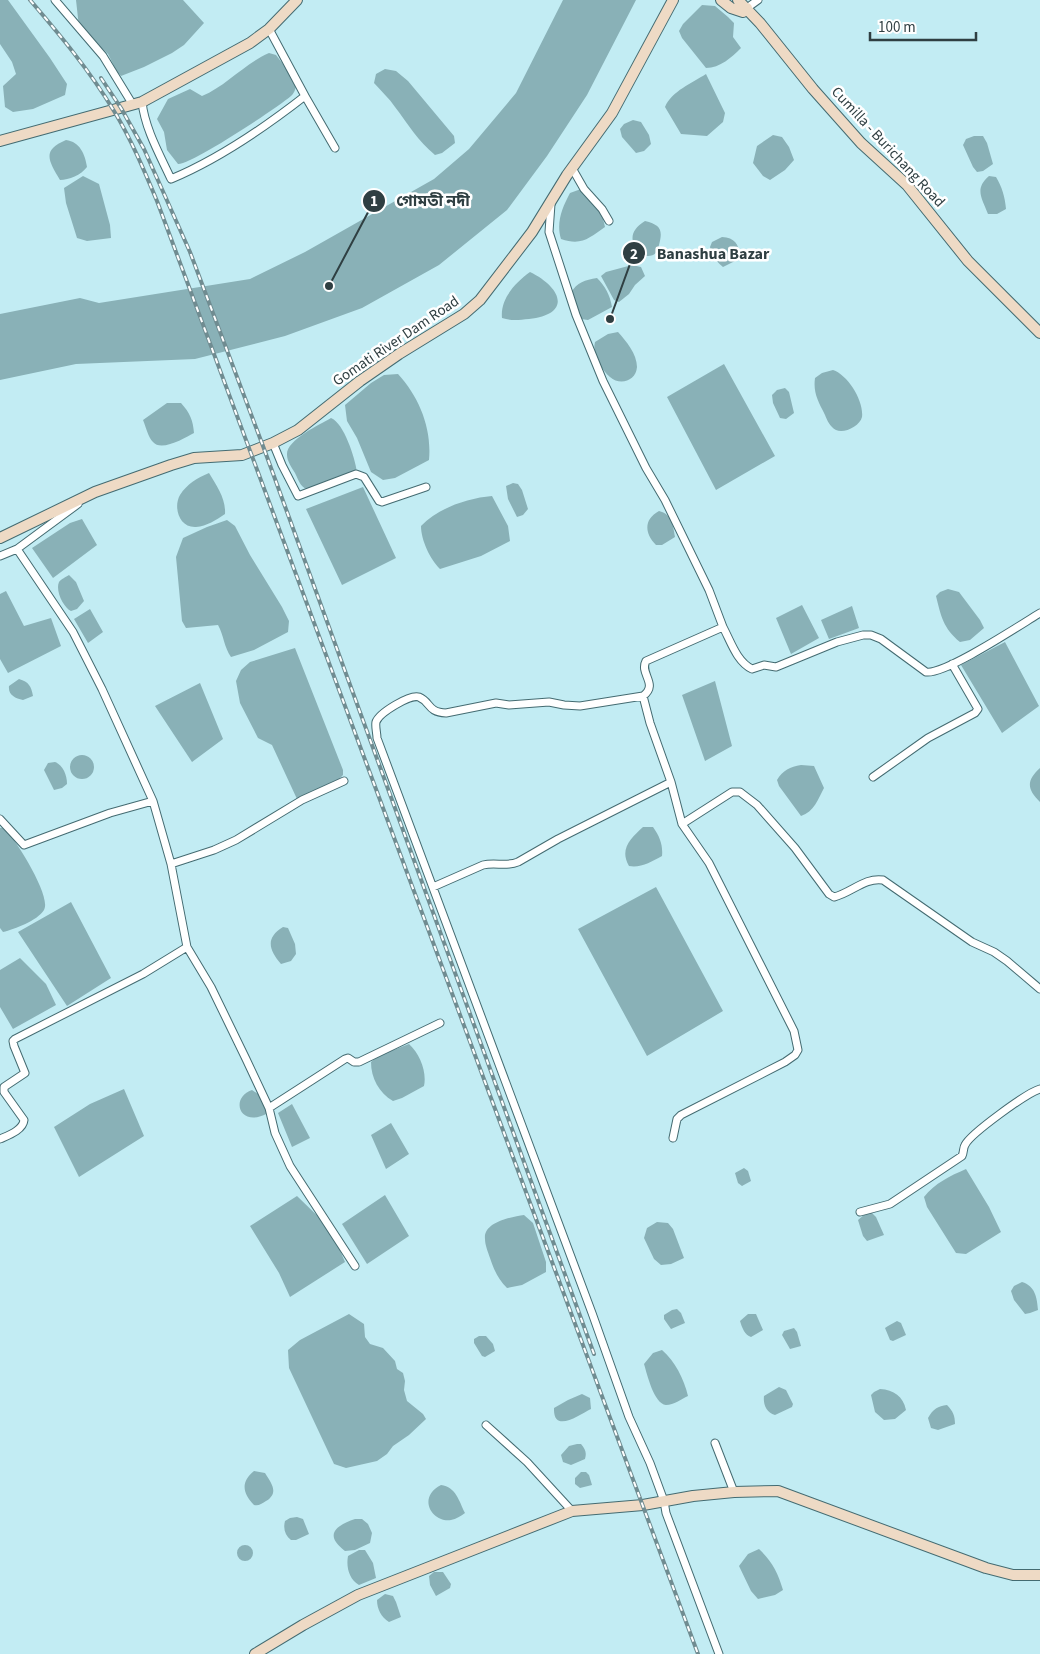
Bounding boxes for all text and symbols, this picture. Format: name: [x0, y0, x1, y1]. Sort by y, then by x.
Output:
scale bar: [870, 10, 976, 42]
text: 100 m: [878, 17, 916, 38]
street label: Cumilla - Burichang Road: [826, 82, 950, 212]
callout: গোমতী নদী: [361, 185, 480, 216]
text: গোমতী নদী: [396, 190, 470, 212]
text: 1: [370, 191, 378, 212]
callout: Banashua Bazar: [622, 238, 779, 269]
text: Banashua Bazar: [657, 243, 770, 265]
text: 2: [630, 244, 638, 265]
street label: Gomati River Dam Road: [329, 291, 463, 391]

